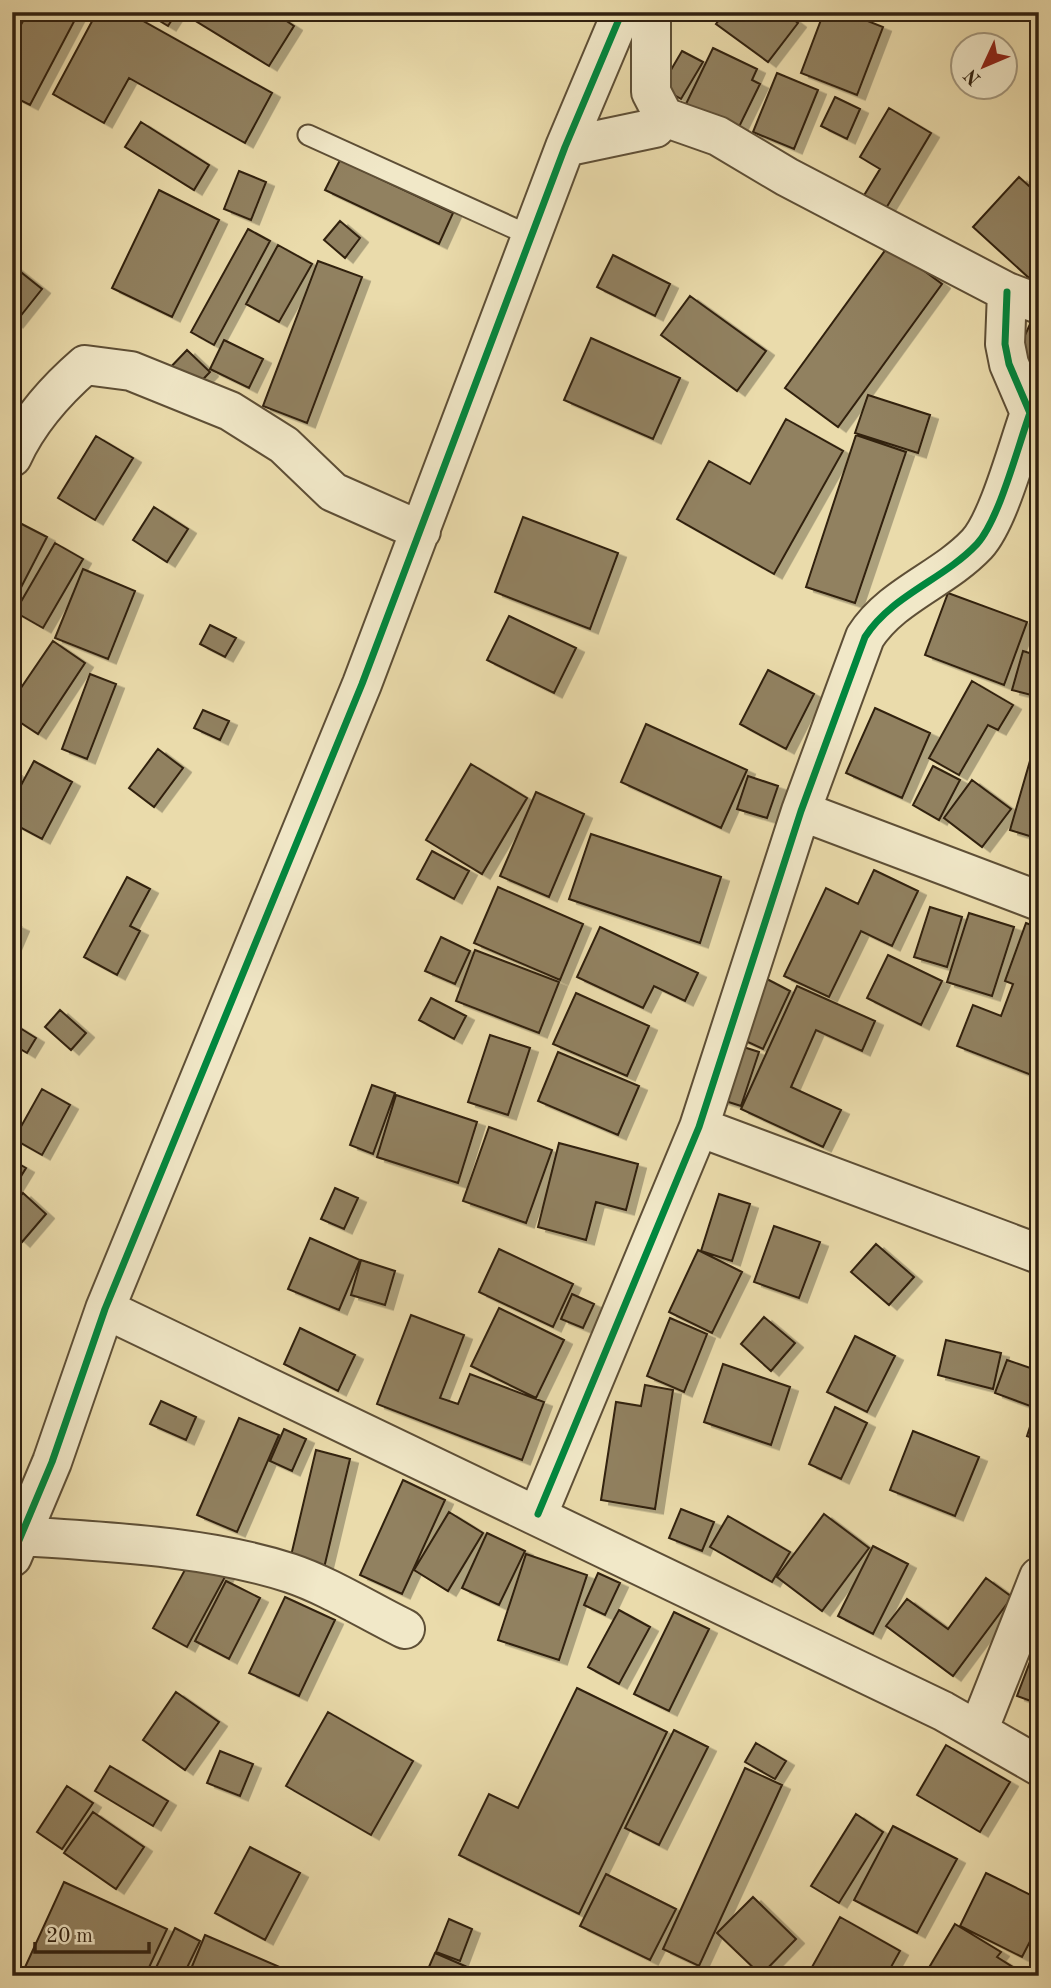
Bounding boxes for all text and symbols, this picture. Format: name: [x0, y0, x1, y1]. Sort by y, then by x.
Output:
north arrow: [950, 32, 1020, 102]
text: N: [961, 64, 985, 88]
scale bar: [35, 1911, 149, 1955]
text: 20 m: [46, 1926, 93, 1947]

